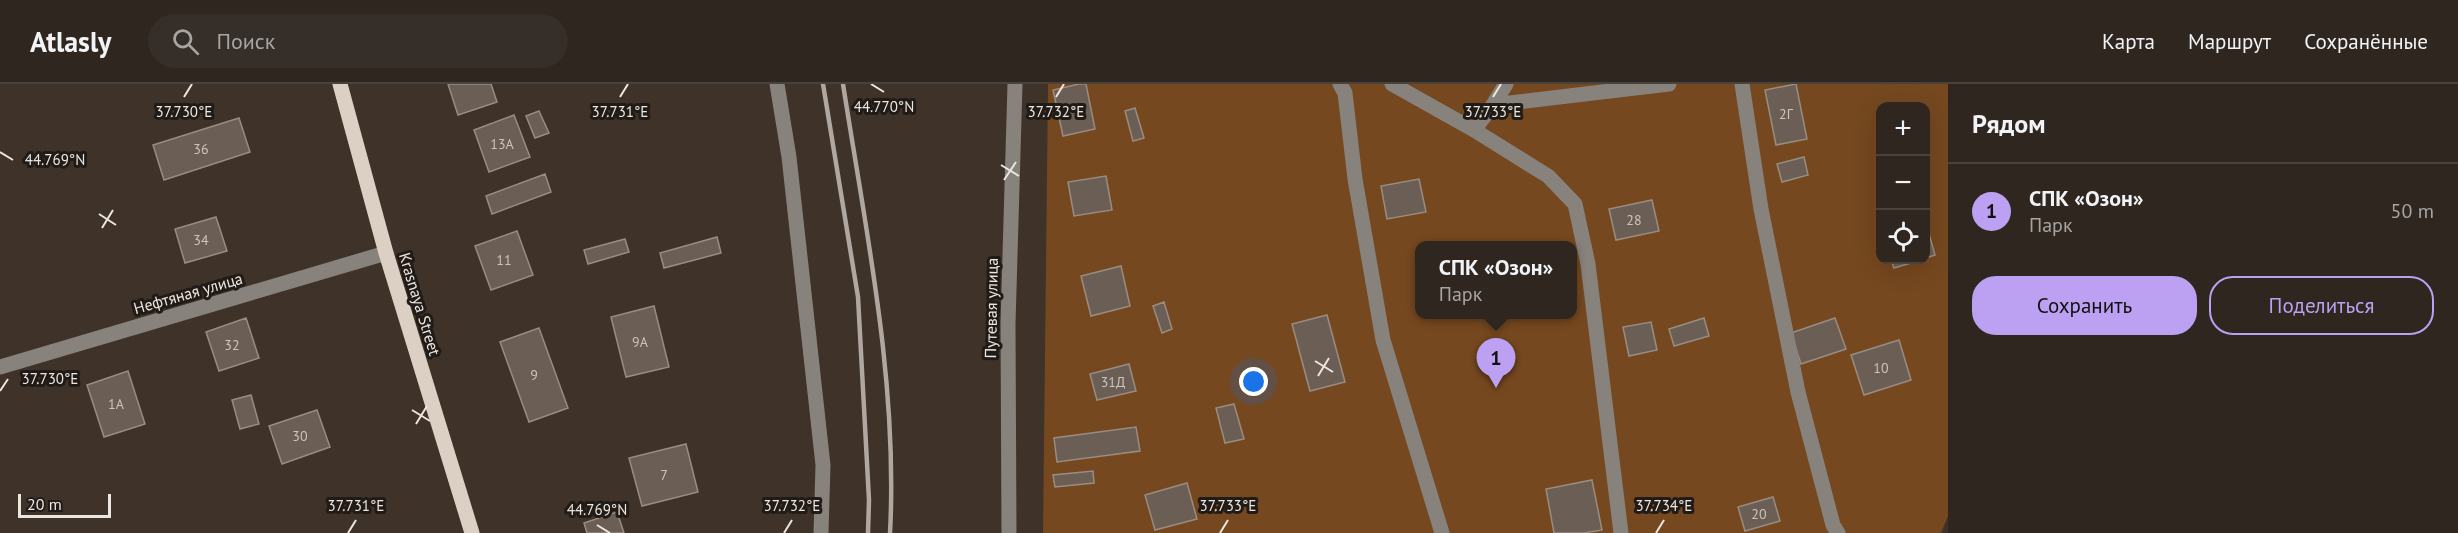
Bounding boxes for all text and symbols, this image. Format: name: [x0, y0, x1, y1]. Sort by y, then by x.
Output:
search box: [148, 14, 568, 68]
text: Atlasly: [30, 23, 112, 60]
icon: search: [169, 25, 202, 58]
text: Поиск: [217, 27, 275, 55]
text: Карта: [2102, 28, 2155, 55]
text: Маршрут: [2188, 28, 2271, 55]
text: Сохранённые: [2304, 28, 2428, 55]
text: 44.770°N: [854, 97, 914, 116]
text: 37.730°E: [156, 102, 212, 121]
text: 37.731°E: [592, 102, 648, 121]
text: 37.732°E: [1028, 102, 1084, 121]
text: 37.733°E: [1465, 102, 1521, 121]
map controls: [1876, 102, 1930, 264]
button: +: [1876, 102, 1930, 156]
house number: 2Г: [1779, 105, 1794, 123]
text: Рядом: [1972, 107, 2046, 140]
house number: 13А: [490, 135, 515, 153]
house number: 36: [193, 140, 209, 158]
text: 44.769°N: [25, 150, 85, 169]
button: −: [1876, 156, 1930, 210]
text: СПК «Озон»: [2029, 184, 2144, 212]
text: 1: [1986, 198, 1997, 224]
text: 50 m: [2391, 198, 2434, 224]
button: locate: [1876, 210, 1930, 264]
house number: 28: [1626, 211, 1642, 229]
text: Парк: [2029, 212, 2072, 238]
house number: 34: [193, 231, 209, 249]
popup: [1415, 241, 1577, 319]
street label: Krasnaya Street: [395, 250, 445, 358]
house number: 11: [496, 251, 512, 269]
text: СПК «Озон»: [1439, 253, 1553, 281]
street label: Путевая улица: [980, 257, 1002, 359]
street label: Нефтяная улица: [131, 268, 245, 318]
button: Сохранить: [1972, 276, 2197, 335]
button: Поделиться: [2209, 276, 2434, 335]
text: Парк: [1439, 281, 1482, 307]
house number: 9А: [632, 333, 649, 351]
house number: 32: [224, 336, 240, 354]
pin: 1: [1476, 338, 1516, 388]
house number: 10: [1873, 359, 1889, 377]
house number: 9: [530, 366, 538, 384]
your location: [1239, 367, 1268, 396]
text: 37.730°E: [22, 369, 78, 388]
house number: 31Д: [1101, 373, 1125, 391]
house number: 1А: [108, 395, 125, 413]
house number: 30: [292, 427, 308, 445]
house number: 7: [660, 466, 668, 484]
scale bar: [18, 491, 111, 518]
text: 20 m: [27, 494, 62, 514]
text: 37.731°E: [328, 496, 384, 515]
text: 37.732°E: [764, 496, 820, 515]
text: 37.733°E: [1200, 496, 1256, 515]
text: 37.734°E: [1636, 496, 1692, 515]
text: 44.769°N: [567, 500, 627, 519]
house number: 20: [1751, 505, 1767, 523]

